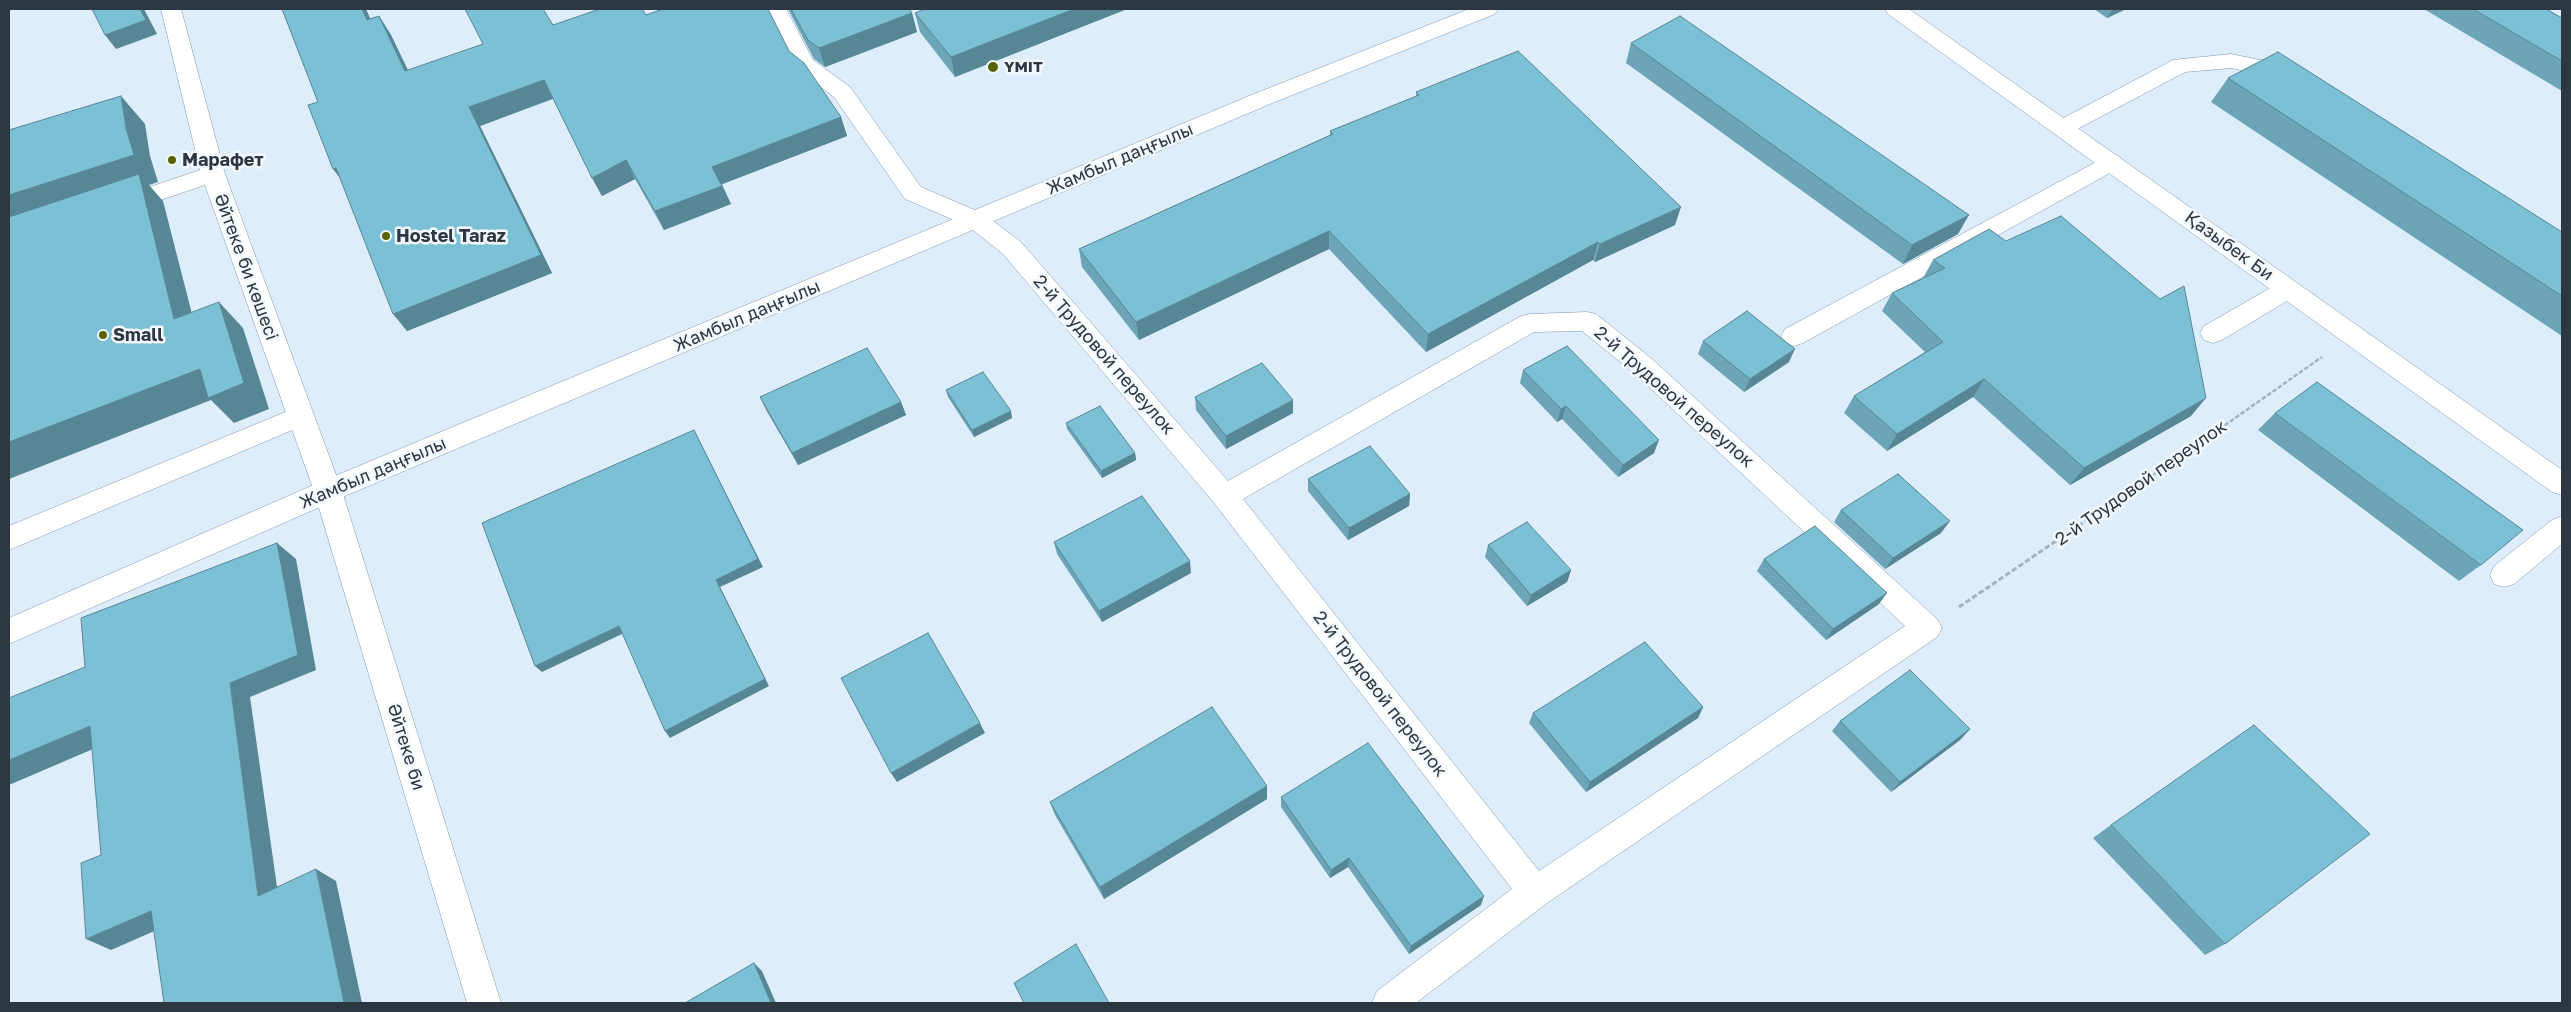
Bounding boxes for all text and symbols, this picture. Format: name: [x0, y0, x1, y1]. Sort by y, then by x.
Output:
place label: YMIT: [1004, 58, 1043, 76]
marker: YMIT: [986, 60, 1000, 74]
street label: Жамбыл даңғылы: [1043, 118, 1197, 200]
place label: Марафет: [182, 149, 264, 171]
marker: Марафет: [166, 154, 178, 166]
street label: Әйтеке би көшесі: [209, 191, 283, 343]
street label: Қазыбек Би: [2180, 207, 2278, 285]
place label: Hostel Taraz: [396, 225, 506, 247]
marker: Hostel Taraz: [380, 230, 392, 242]
street label: 2-й Трудовой переулок: [1029, 271, 1179, 439]
street label: Жамбыл даңғылы: [670, 275, 824, 357]
street label: 2-й Трудовой переулок: [1590, 322, 1758, 472]
place label: Small: [113, 324, 163, 346]
marker: Small: [97, 329, 109, 341]
street label: 2-й Трудовой переулок: [2051, 416, 2231, 550]
street label: Жамбыл даңғылы: [296, 432, 450, 514]
street label: 2-й Трудовой переулок: [1309, 607, 1451, 781]
street label: Әйтеке би: [383, 701, 429, 793]

